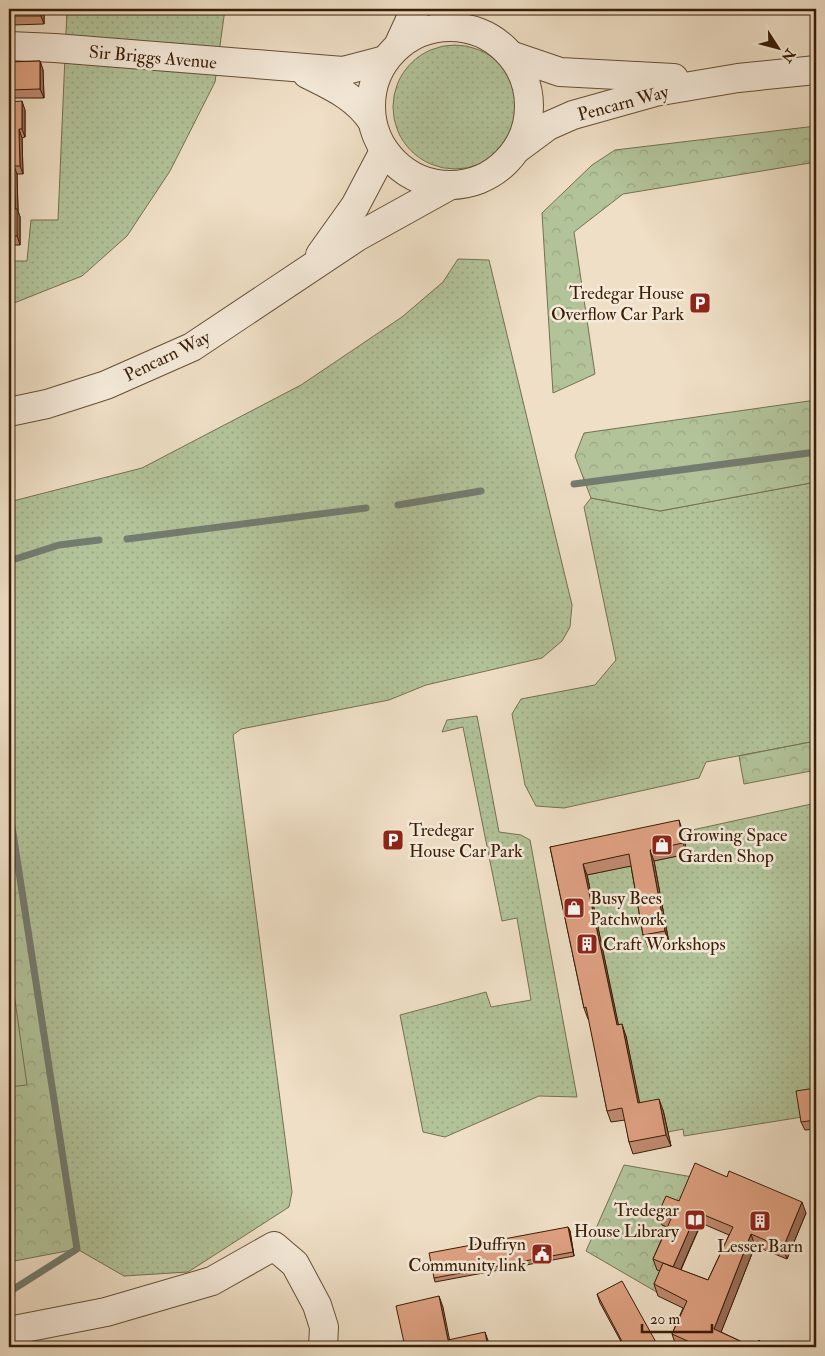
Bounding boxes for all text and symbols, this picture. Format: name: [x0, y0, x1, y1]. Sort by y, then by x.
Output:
north arrow: [752, 22, 802, 72]
street label: Sir Briggs Avenue: [88, 40, 218, 75]
text: N: [777, 44, 799, 66]
street label: Pencarn Way: [575, 80, 672, 127]
place label: Tredegar House Overflow Car Park: [551, 282, 684, 326]
parking icon: Tredegar House Overflow Car Park: [688, 291, 712, 315]
street label: Pencarn Way: [120, 325, 215, 387]
place label: Tredegar House Car Park: [409, 819, 523, 863]
place label: Growing Space Garden Shop: [678, 824, 788, 868]
parking icon: Tredegar House Car Park: [381, 828, 405, 852]
shop icon: Growing Space Garden Shop: [650, 833, 674, 857]
place label: Busy Bees Patchwork: [590, 887, 665, 931]
shop icon: Busy Bees Patchwork: [562, 896, 586, 920]
building icon: Craft Workshops: [575, 932, 599, 956]
place label: Craft Workshops: [603, 933, 726, 956]
place label: Tredegar House Library: [574, 1199, 680, 1243]
library icon: Tredegar House Library: [683, 1208, 707, 1232]
building icon: Lesser Barn: [748, 1209, 772, 1233]
place label: Duffryn Community link: [408, 1233, 526, 1277]
place label: Lesser Barn: [717, 1235, 803, 1258]
public building icon: Duffryn Community link: [530, 1242, 554, 1266]
scale bar: [642, 1301, 712, 1333]
text: 20 m: [650, 1310, 680, 1329]

